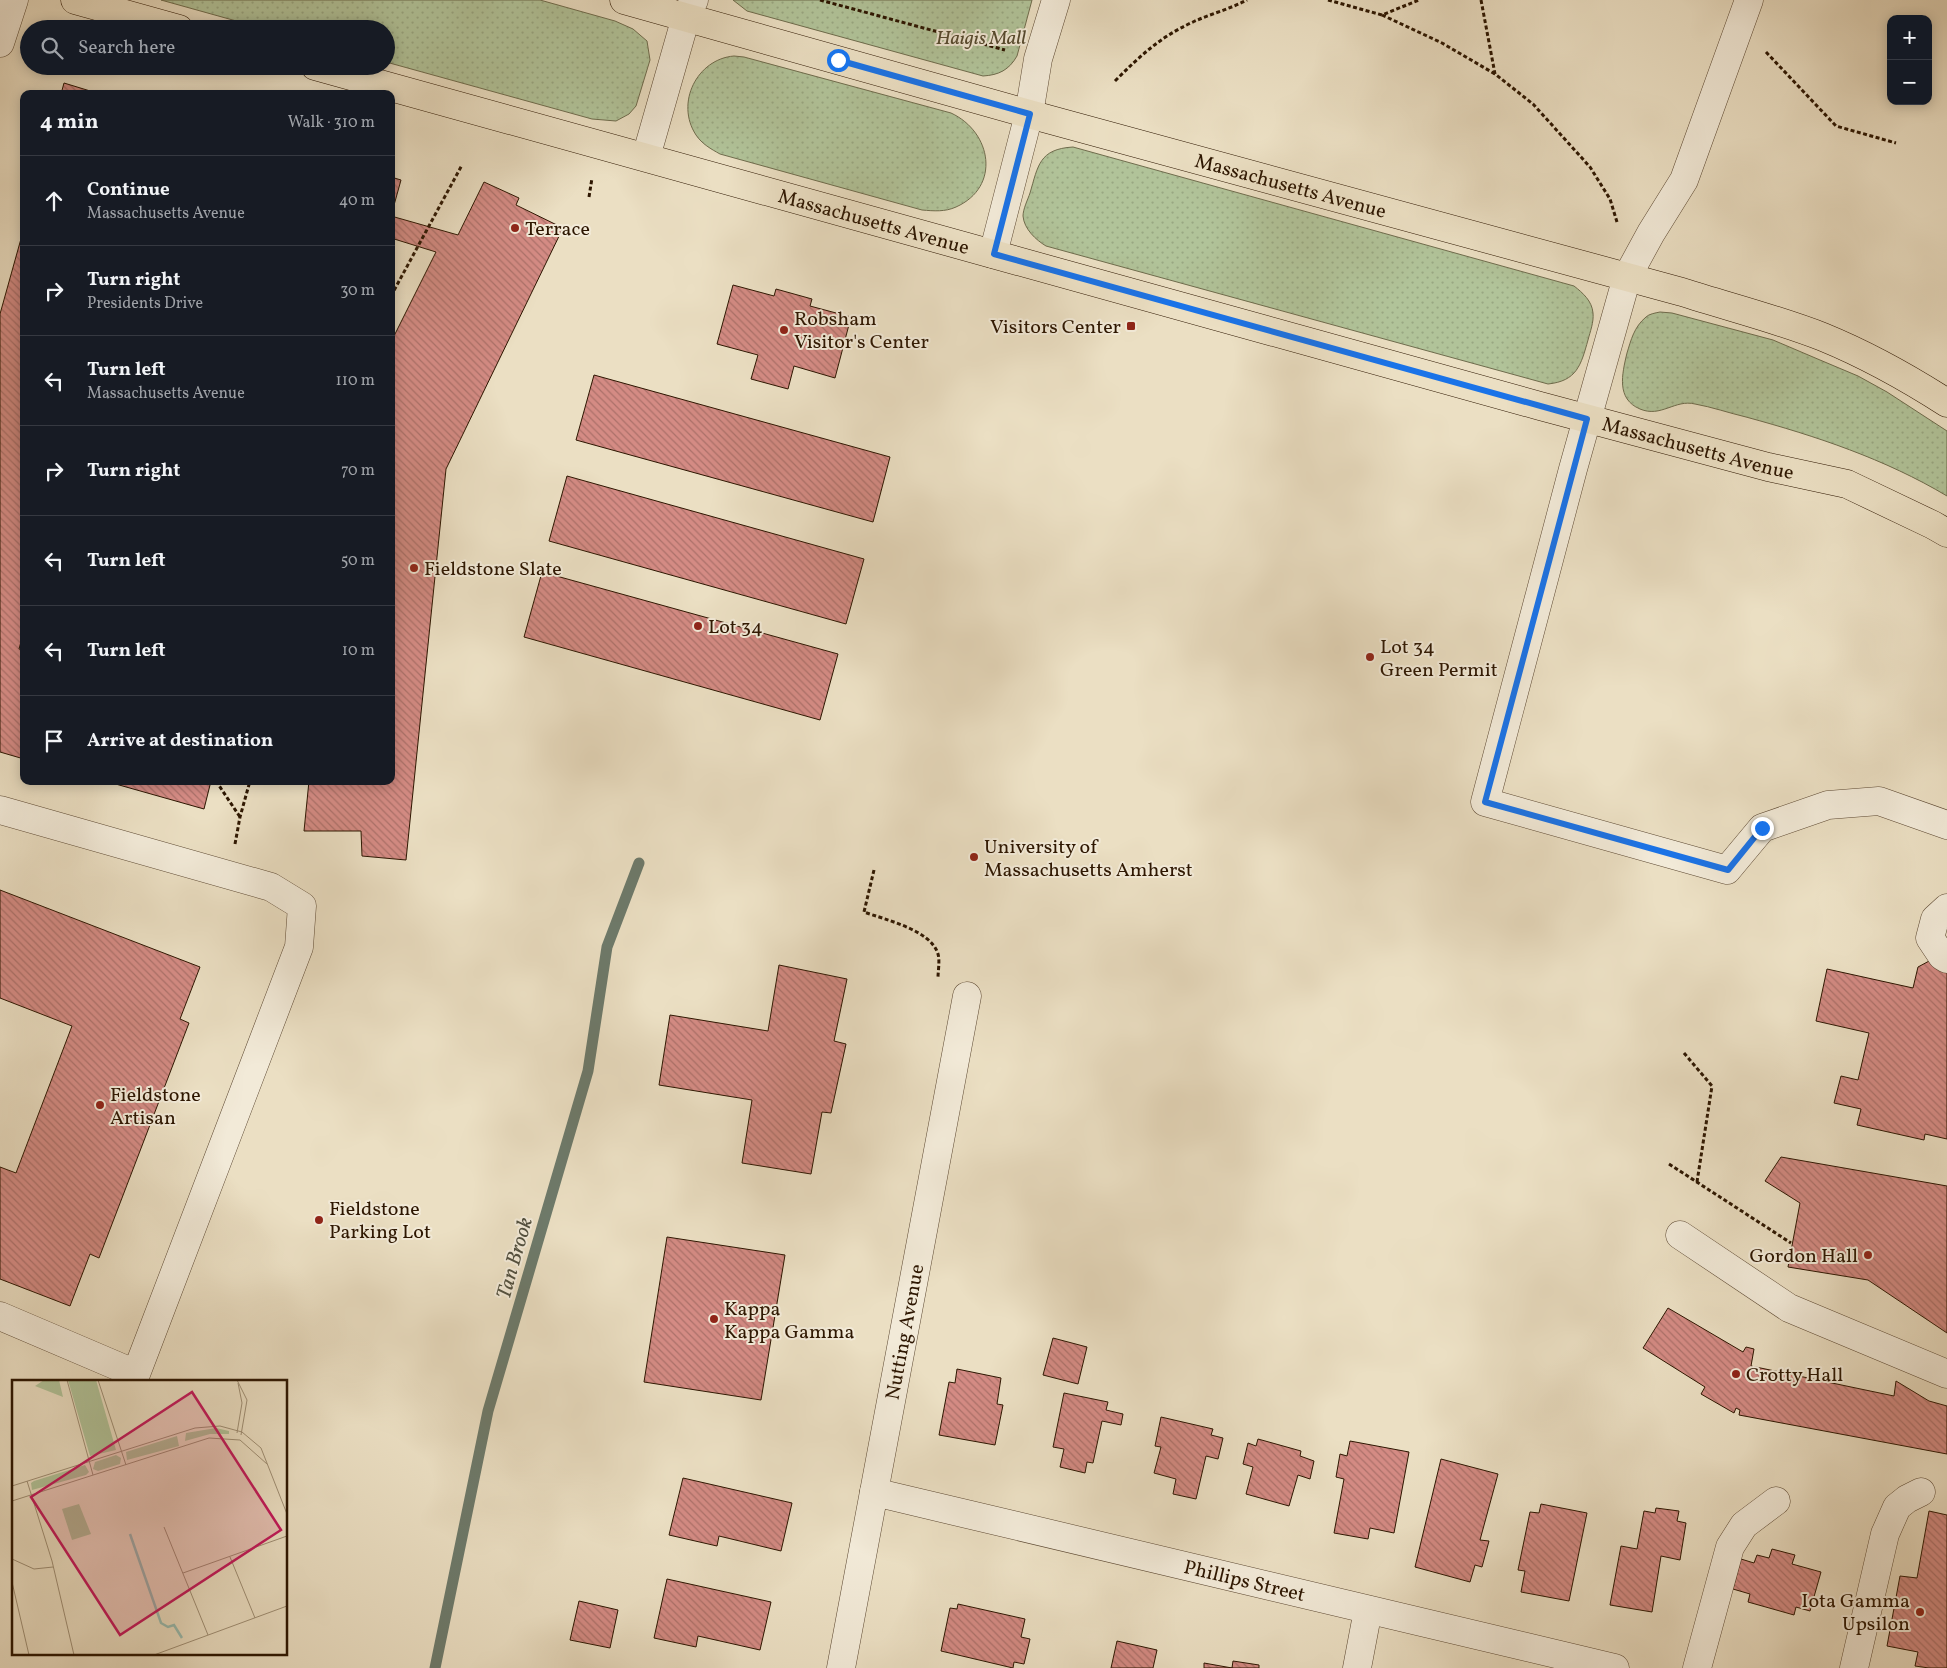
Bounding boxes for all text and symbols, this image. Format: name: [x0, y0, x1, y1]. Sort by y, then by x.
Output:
map controls: [1887, 15, 1932, 105]
button: +: [1887, 15, 1932, 60]
search box: [20, 20, 395, 75]
park label: Haigis Mall: [936, 25, 1026, 53]
icon: search: [38, 34, 66, 62]
text: Search here: [78, 35, 175, 61]
route start: [827, 49, 850, 72]
button: −: [1887, 60, 1932, 105]
text: 4 min: [40, 108, 99, 137]
text: Walk · 310 m: [288, 112, 375, 134]
street label: Massachusetts Avenue: [1191, 148, 1389, 227]
text: Continue: [87, 177, 170, 203]
street label: Massachusetts Avenue: [775, 183, 972, 263]
icon: ahead: [40, 187, 68, 215]
text: 40 m: [339, 190, 375, 212]
text: Massachusetts Avenue: [87, 203, 245, 225]
place label: Terrace: [525, 216, 590, 244]
marker: Terrace: [509, 222, 521, 234]
text: Turn right: [87, 267, 180, 293]
icon: right: [40, 277, 68, 305]
text: 30 m: [340, 280, 375, 302]
text: Presidents Drive: [87, 293, 203, 315]
place label: Robsham Visitor's Center: [794, 306, 929, 357]
place label: Visitors Center: [990, 314, 1121, 342]
marker: Visitors Center: [1125, 320, 1137, 332]
marker: Robsham Visitor's Center: [778, 324, 790, 336]
text: Turn left: [87, 357, 166, 383]
icon: left: [40, 367, 68, 395]
text: 110 m: [336, 370, 375, 392]
text: Massachusetts Avenue: [87, 383, 245, 405]
street label: Massachusetts Avenue: [1599, 411, 1796, 488]
icon: right: [40, 457, 68, 485]
text: Turn right: [87, 458, 180, 484]
text: 70 m: [341, 460, 375, 482]
icon: left: [40, 547, 68, 575]
text: Turn left: [87, 548, 166, 574]
text: 50 m: [341, 550, 375, 572]
place label: Fieldstone Slate: [424, 556, 562, 584]
marker: Fieldstone Slate: [408, 562, 420, 574]
place label: Lot 34: [708, 614, 763, 642]
marker: Lot 34: [692, 620, 704, 632]
place label: Lot 34 Green Permit: [1380, 634, 1498, 685]
icon: left: [40, 637, 68, 665]
text: Turn left: [87, 638, 166, 664]
text: 10 m: [342, 640, 375, 662]
marker: Lot 34 Green Permit: [1364, 651, 1376, 663]
icon: arrive: [40, 727, 68, 755]
text: Arrive at destination: [87, 728, 273, 754]
route end: [1751, 817, 1774, 840]
place label: University of Massachusetts Amherst: [984, 834, 1193, 885]
marker: University of Massachusetts Amherst: [968, 851, 980, 863]
place label: Fieldstone Artisan: [110, 1082, 201, 1133]
marker: Fieldstone Artisan: [94, 1099, 106, 1111]
place label: Fieldstone Parking Lot: [329, 1196, 431, 1247]
marker: Fieldstone Parking Lot: [313, 1214, 325, 1226]
water label: Tan Brook: [490, 1214, 541, 1303]
place label: Gordon Hall: [1750, 1243, 1858, 1271]
marker: Gordon Hall: [1862, 1249, 1874, 1261]
street label: Nutting Avenue: [880, 1262, 932, 1402]
place label: Kappa Kappa Gamma: [724, 1296, 854, 1347]
marker: Kappa Kappa Gamma: [708, 1313, 720, 1325]
place label: Crotty Hall: [1746, 1362, 1843, 1390]
marker: Crotty Hall: [1730, 1368, 1742, 1380]
inset map: [12, 1380, 288, 1656]
street label: Phillips Street: [1181, 1554, 1308, 1610]
place label: Iota Gamma Upsilon: [1801, 1588, 1910, 1639]
marker: Iota Gamma Upsilon: [1914, 1606, 1926, 1618]

